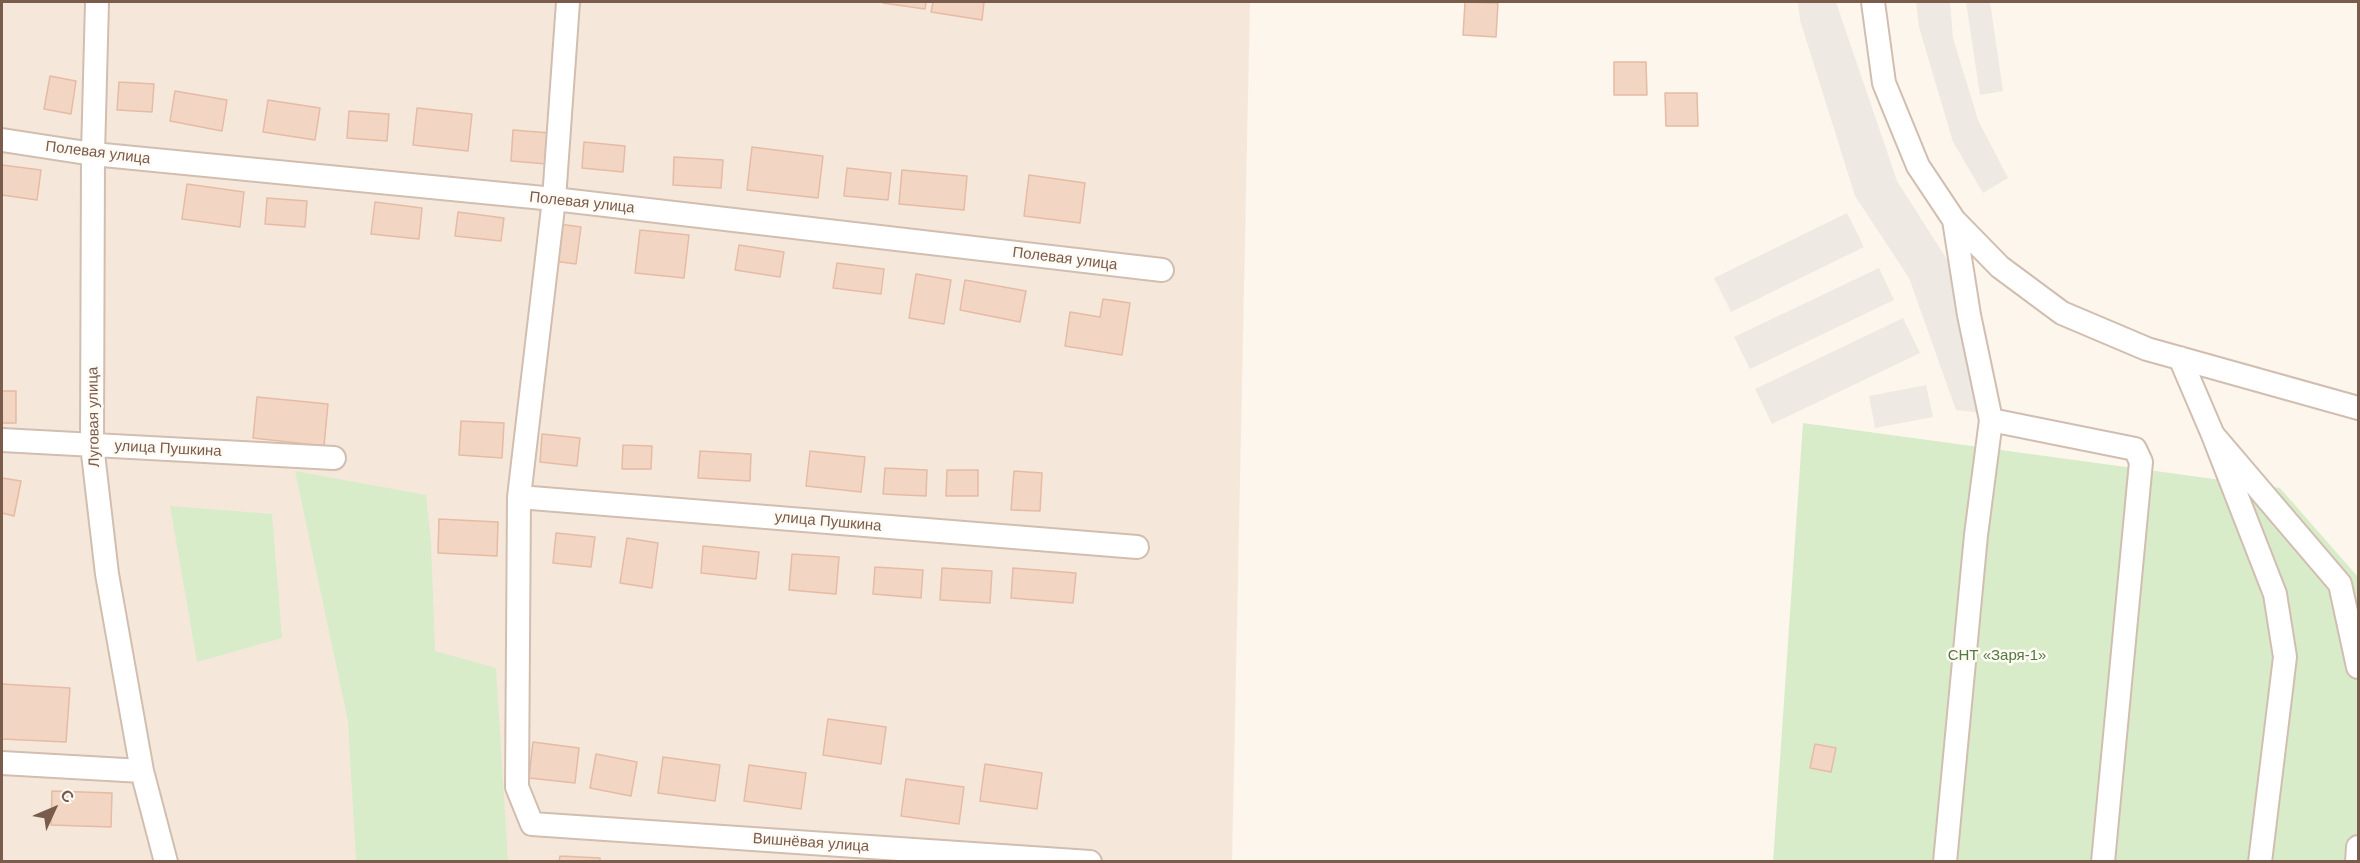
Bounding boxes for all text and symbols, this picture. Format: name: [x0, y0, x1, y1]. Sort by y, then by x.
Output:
street label: Полевая улица: [45, 138, 151, 168]
street label: Полевая улица: [529, 189, 635, 217]
street label: Полевая улица: [1012, 244, 1118, 274]
street label: Луговая улица: [84, 367, 104, 467]
street label: улица Пушкина: [114, 437, 222, 461]
street label: улица Пушкина: [774, 508, 882, 536]
park label: СНТ «Заря-1»: [1948, 647, 2046, 665]
north arrow: [24, 779, 84, 839]
text: С: [57, 786, 77, 806]
street label: Вишнёвая улица: [752, 830, 870, 856]

